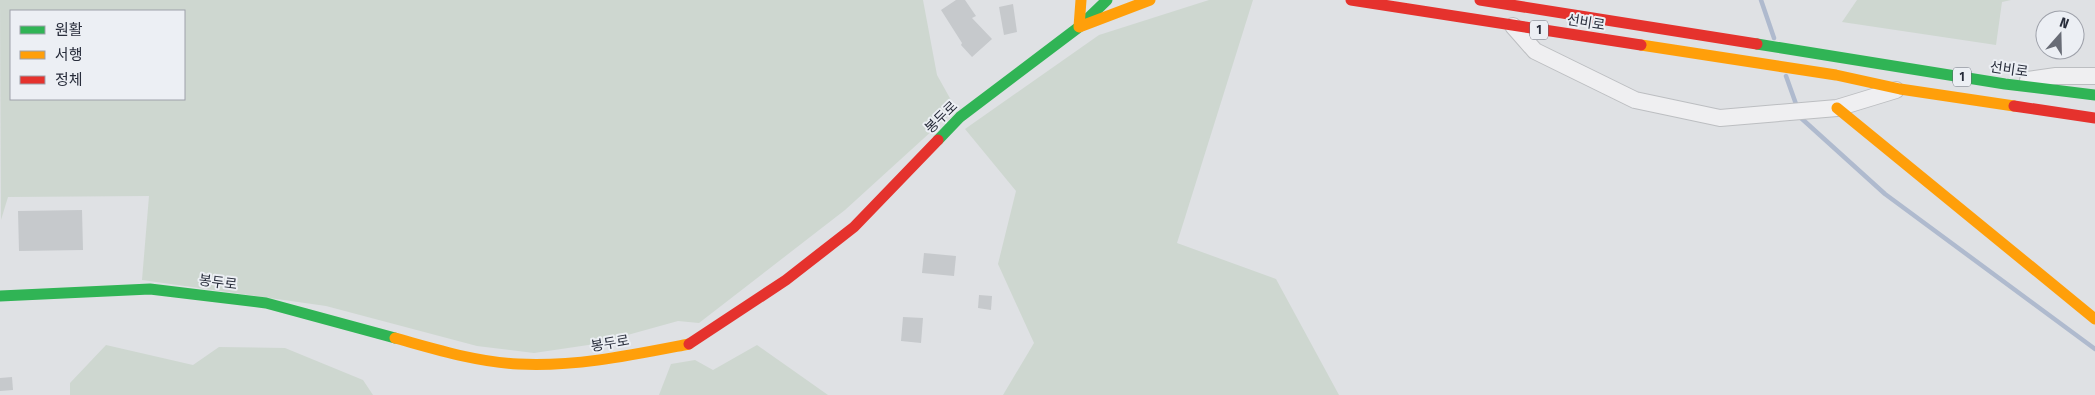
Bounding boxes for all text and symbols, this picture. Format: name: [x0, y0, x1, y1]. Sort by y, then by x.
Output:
legend: [10, 10, 185, 100]
north arrow: [2035, 10, 2085, 60]
street label: 선비로: [1566, 11, 1606, 34]
text: N: [2057, 14, 2071, 33]
road number: 1: [1530, 20, 1548, 40]
text: 원활: [55, 21, 83, 39]
text: 서행: [55, 46, 83, 64]
street label: 선비로: [1989, 58, 2029, 81]
road number: 1: [1953, 68, 1971, 86]
text: 정체: [55, 71, 83, 89]
street label: 봉두로: [922, 98, 961, 137]
street label: 봉두로: [198, 272, 238, 293]
street label: 봉두로: [590, 332, 631, 355]

